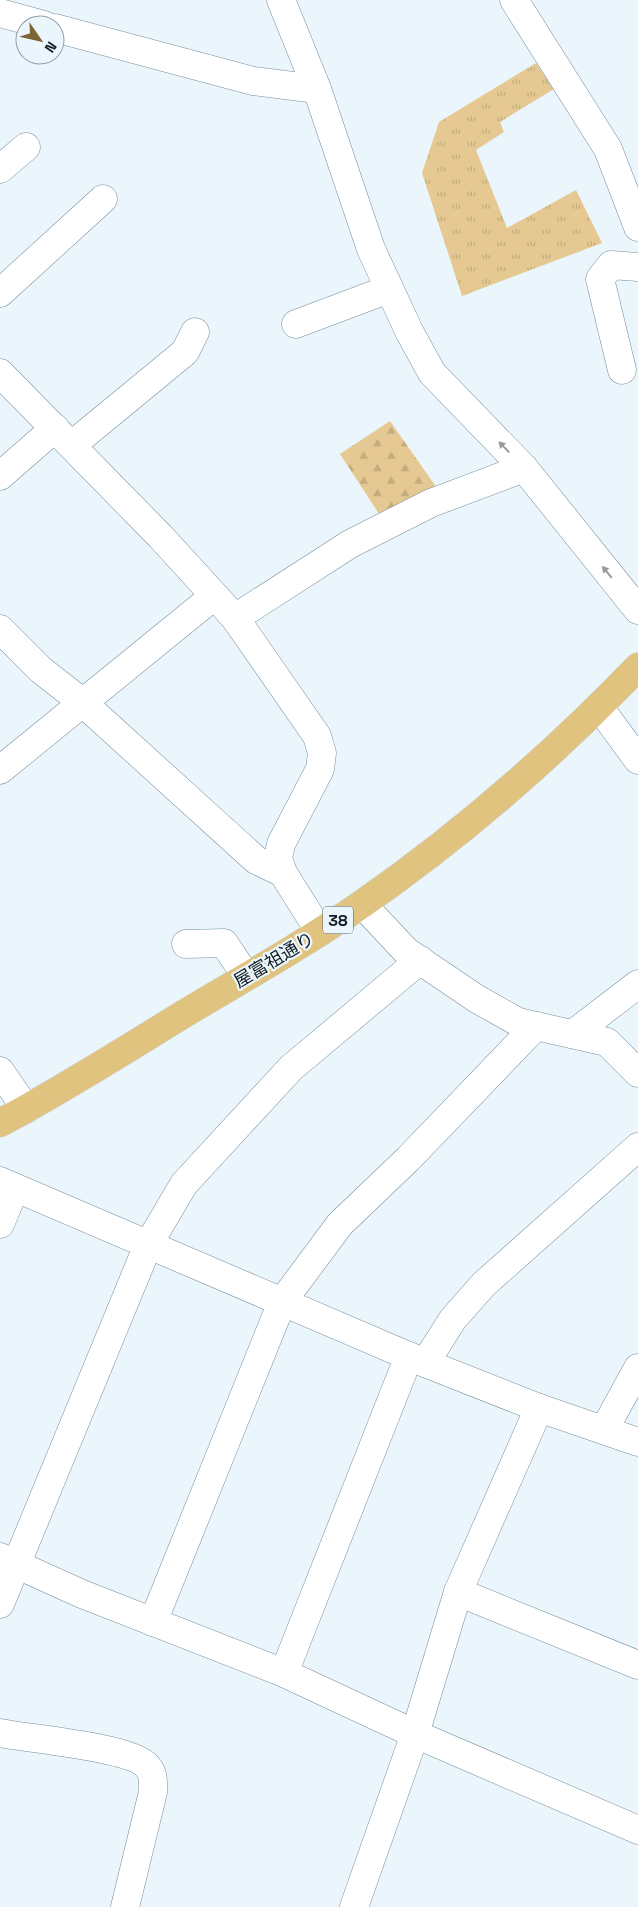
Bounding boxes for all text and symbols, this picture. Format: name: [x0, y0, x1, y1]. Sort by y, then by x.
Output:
north arrow: [15, 15, 65, 65]
text: N: [41, 38, 61, 56]
one-way arrow: [498, 441, 510, 453]
one-way arrow: [602, 566, 613, 579]
road number: 38: [323, 906, 353, 934]
street label: 屋富祖通り: [229, 927, 318, 993]

